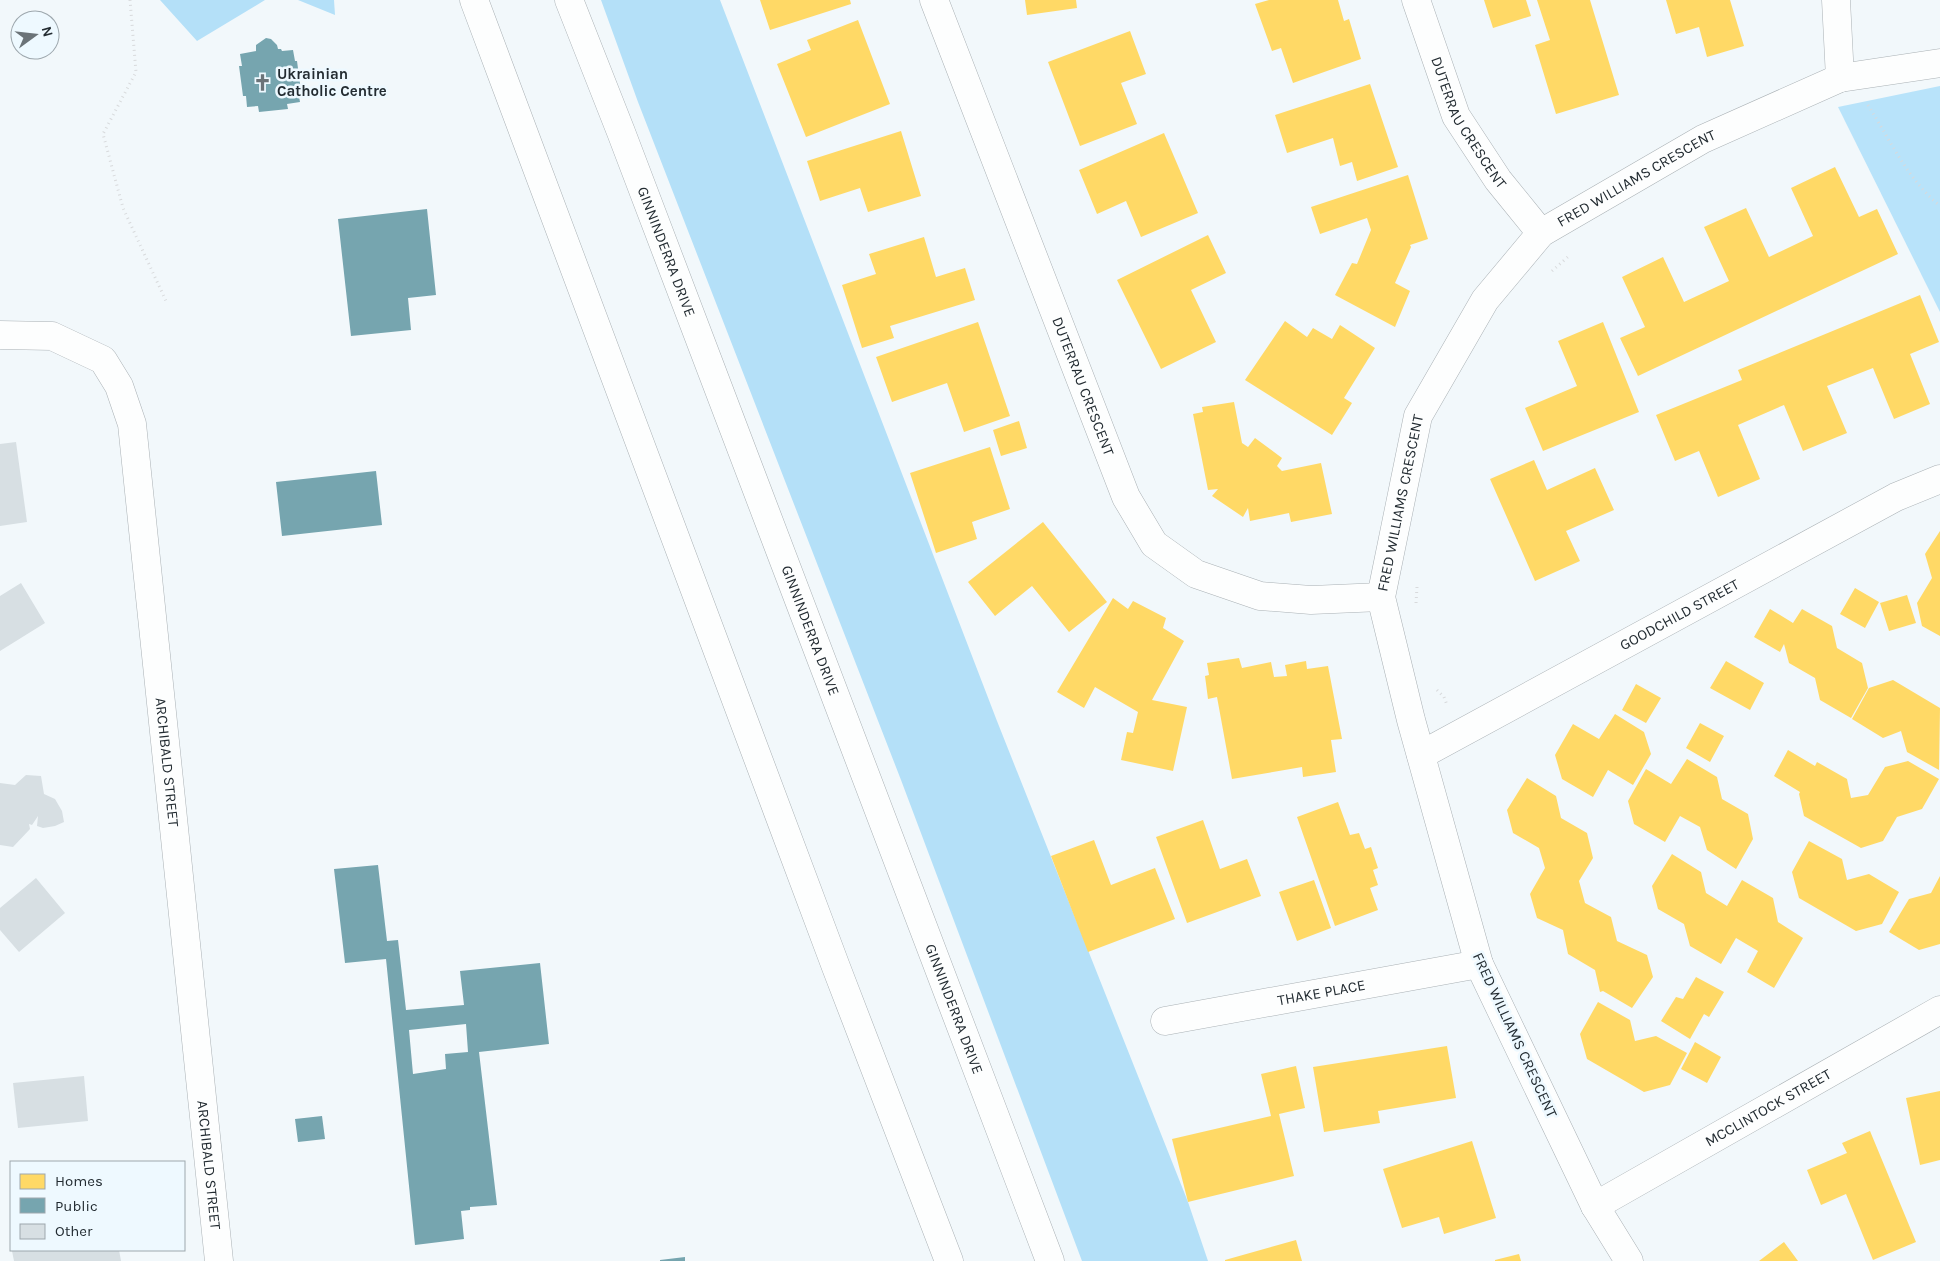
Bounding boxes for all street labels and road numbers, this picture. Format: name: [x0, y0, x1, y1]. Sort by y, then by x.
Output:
street label: DUTERRAU CRESCENT: [1427, 54, 1511, 193]
street label: FRED WILLIAMS CRESCENT: [1554, 125, 1719, 231]
street label: GINNINDERRA DRIVE: [634, 184, 699, 319]
street label: DUTERRAU CRESCENT: [1048, 314, 1118, 459]
street label: FRED WILLIAMS CRESCENT: [1373, 412, 1427, 593]
street label: GINNINDERRA DRIVE: [777, 563, 843, 698]
street label: GOODCHILD STREET: [1617, 575, 1743, 654]
street label: ARCHIBALD STREET: [151, 697, 183, 828]
street label: GINNINDERRA DRIVE: [921, 941, 987, 1077]
street label: FRED WILLIAMS CRESCENT: [1469, 950, 1561, 1121]
street label: THAKE PLACE: [1276, 976, 1367, 1009]
street label: MCCLINTOCK STREET: [1702, 1065, 1835, 1151]
street label: ARCHIBALD STREET: [193, 1099, 225, 1231]

